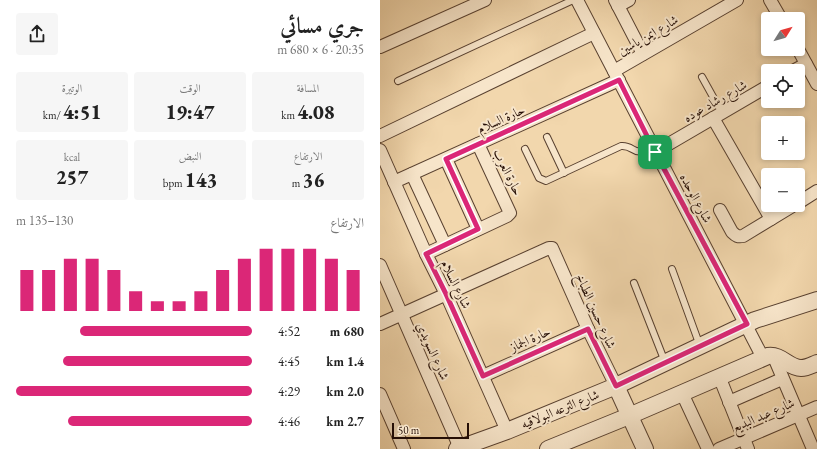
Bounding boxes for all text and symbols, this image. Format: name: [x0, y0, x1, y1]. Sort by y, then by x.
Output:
text: جري مسائي: [280, 11, 364, 40]
street label: شارع ايمن ياسين: [615, 11, 683, 62]
north arrow: [761, 12, 805, 56]
map controls: [761, 12, 805, 212]
button: share: [16, 13, 58, 55]
text: 20:35 · 6 × 680 m: [277, 41, 364, 58]
button: locate: [761, 64, 805, 108]
street label: شارع رشاد عوده: [680, 76, 751, 129]
text: الوتيرة: [62, 81, 82, 95]
text: الوقت: [179, 81, 201, 95]
text: المسافة: [297, 81, 319, 95]
text: 4:51: [63, 99, 101, 125]
text: 19:47: [166, 99, 214, 125]
text: 4.08: [297, 99, 335, 125]
street label: حارة السلام: [474, 101, 529, 140]
text: /km: [43, 108, 63, 122]
text: km: [281, 108, 297, 122]
button: +: [761, 116, 805, 160]
pin: [638, 135, 672, 169]
icon: arrive: [644, 141, 666, 163]
street label: حارة العرب: [489, 146, 527, 198]
text: النبض: [179, 149, 201, 163]
text: الارتفاع: [294, 149, 322, 163]
text: kcal: [64, 150, 80, 164]
text: 257: [56, 164, 88, 190]
text: 143: [185, 167, 217, 193]
text: 36: [303, 167, 324, 193]
button: −: [761, 168, 805, 212]
street label: شارع الوحده: [673, 170, 716, 227]
text: bpm: [163, 176, 185, 190]
text: m: [292, 176, 303, 190]
text: 130–135 m: [16, 212, 73, 229]
text: الارتفاع: [330, 214, 364, 231]
street label: شارع السلام: [434, 257, 475, 313]
street label: شارع حسين الطباخ: [569, 271, 620, 352]
street label: شارع السويدي: [410, 319, 453, 384]
street label: حارة الجماز: [505, 322, 553, 356]
text: 4:52: [278, 323, 300, 340]
text: 680 m: [330, 323, 364, 340]
text: 4:45: [278, 353, 300, 370]
text: 1.4 km: [326, 353, 364, 370]
text: 4:29: [278, 383, 300, 400]
text: 2.0 km: [326, 383, 364, 400]
street label: شارع الترعه البولاقيه: [518, 386, 603, 435]
street label: شارع عبد البديع: [729, 394, 799, 440]
text: 4:46: [278, 413, 300, 430]
text: 2.7 km: [326, 413, 364, 430]
scale bar: [392, 421, 469, 440]
text: 50 m: [398, 423, 419, 437]

